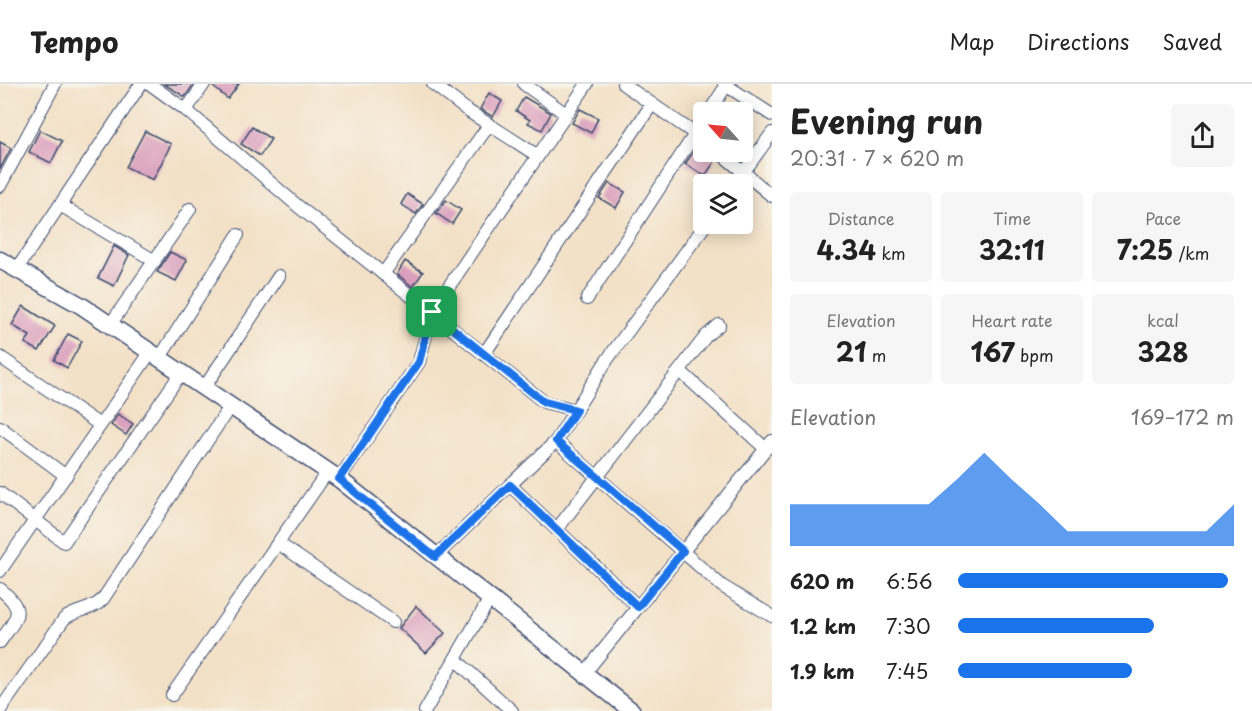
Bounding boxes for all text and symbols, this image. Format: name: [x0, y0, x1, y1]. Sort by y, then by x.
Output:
text: Tempo: [30, 20, 118, 63]
text: Map: [949, 25, 994, 57]
text: Directions: [1027, 25, 1129, 57]
text: Saved: [1162, 25, 1222, 57]
text: Evening run: [790, 95, 983, 145]
north arrow: [693, 102, 753, 162]
map controls: [693, 102, 753, 234]
button: share: [1171, 104, 1234, 167]
text: 20:31 · 7 × 620 m: [790, 143, 964, 173]
button: layers: [693, 174, 753, 234]
text: Distance: [827, 206, 895, 230]
text: Time: [993, 206, 1031, 230]
text: Pace: [1145, 206, 1181, 230]
text: 4.34: [817, 230, 876, 269]
text: 32:11: [979, 230, 1045, 269]
text: 7:25: [1117, 230, 1173, 269]
text: km: [876, 241, 905, 265]
text: /km: [1173, 241, 1209, 265]
pin: [406, 286, 457, 337]
icon: arrive: [415, 295, 448, 328]
text: Elevation: [826, 308, 896, 332]
text: Heart rate: [972, 308, 1052, 332]
text: kcal: [1147, 308, 1179, 332]
text: 21: [836, 332, 866, 371]
text: 167: [971, 332, 1015, 371]
text: 328: [1137, 332, 1189, 371]
text: m: [866, 343, 886, 367]
text: bpm: [1015, 343, 1053, 367]
text: Elevation: [790, 402, 876, 432]
text: 169–172 m: [1131, 402, 1234, 432]
text: 620 m: [790, 566, 854, 596]
text: 6:56: [886, 566, 933, 596]
text: 1.2 km: [790, 611, 856, 641]
text: 7:30: [886, 611, 931, 641]
text: 1.9 km: [790, 656, 855, 686]
text: 7:45: [886, 656, 928, 686]

